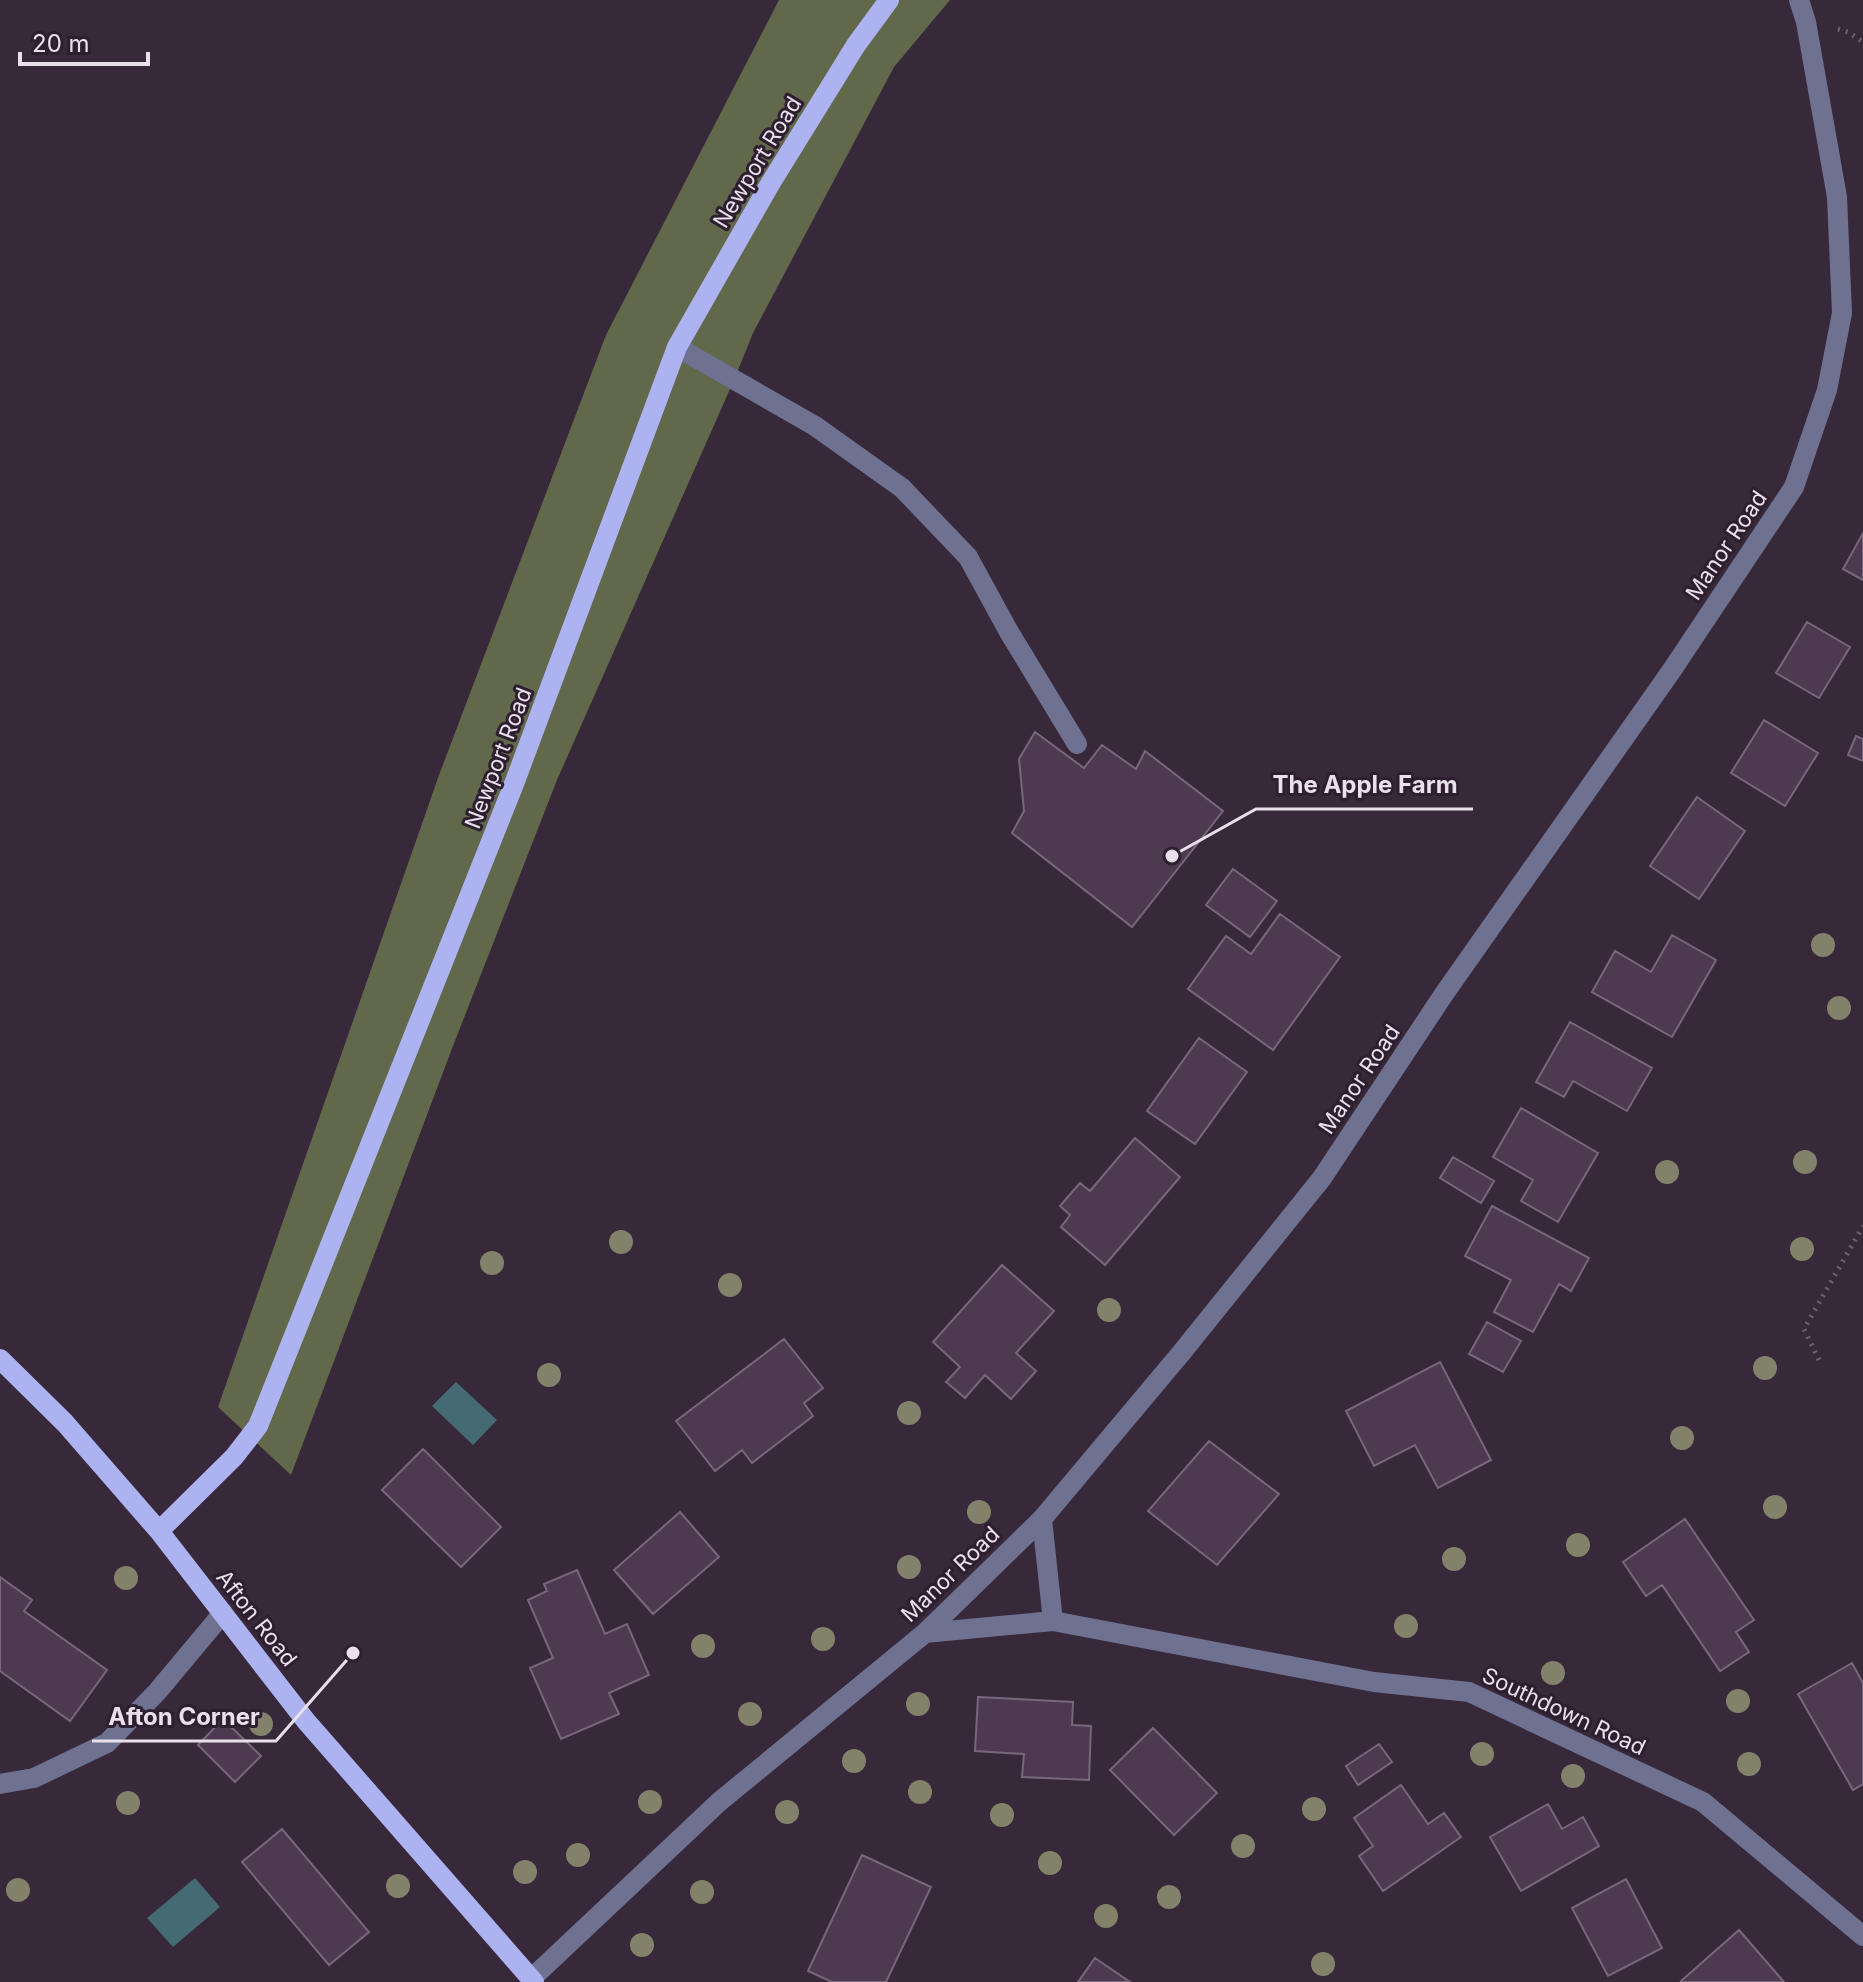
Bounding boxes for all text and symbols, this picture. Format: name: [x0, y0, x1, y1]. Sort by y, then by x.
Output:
scale bar: [20, 16, 148, 66]
text: 20 m: [32, 29, 90, 58]
street label: Newport Road: [708, 92, 806, 232]
street label: Manor Road: [1680, 486, 1772, 604]
street label: Newport Road: [459, 684, 537, 832]
callout: The Apple Farm: [1256, 761, 1473, 809]
text: The Apple Farm: [1272, 770, 1458, 799]
street label: Manor Road: [1313, 1020, 1405, 1138]
street label: Manor Road: [896, 1521, 1004, 1627]
street label: Afton Road: [211, 1565, 303, 1671]
street label: Southdown Road: [1478, 1662, 1650, 1760]
callout: Afton Corner: [92, 1693, 276, 1741]
text: Afton Corner: [108, 1702, 260, 1731]

